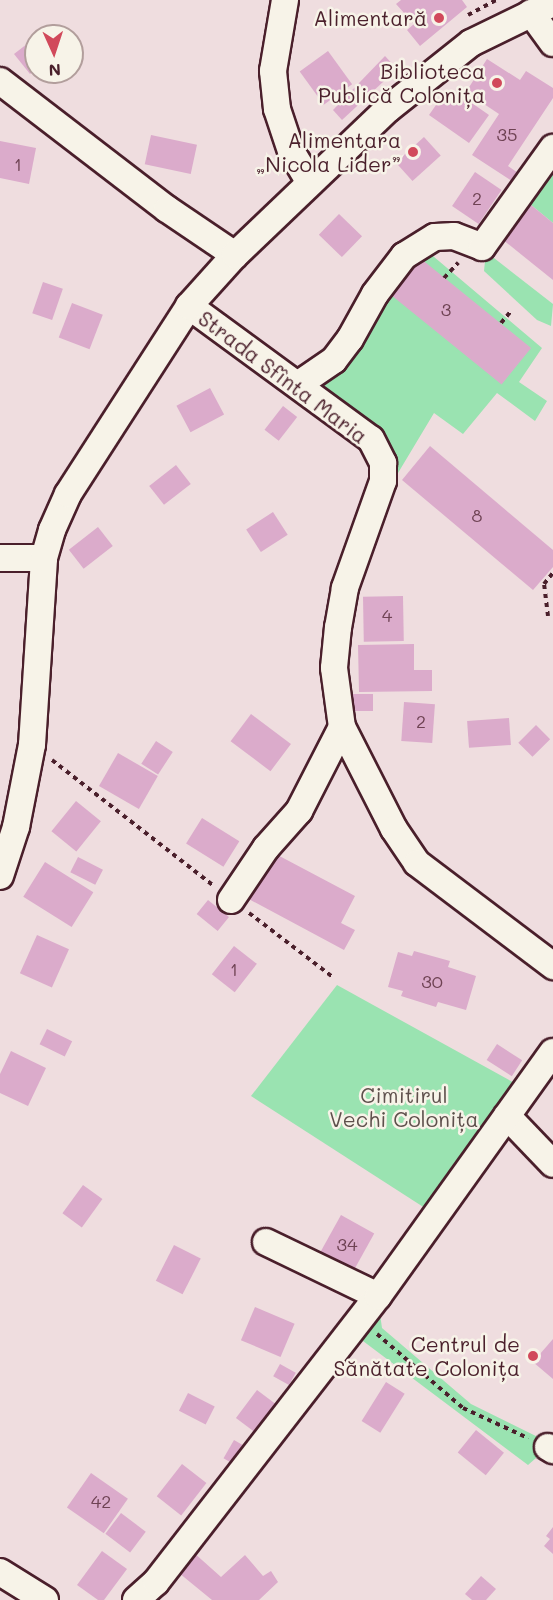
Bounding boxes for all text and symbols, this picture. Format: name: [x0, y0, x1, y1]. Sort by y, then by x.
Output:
place label: Alimentară: [313, 5, 427, 31]
marker: Alimentară: [432, 11, 446, 25]
north arrow: [24, 24, 84, 84]
place label: Biblioteca Publică Colonița: [318, 58, 485, 108]
text: N: [48, 60, 61, 81]
marker: Biblioteca Publică Colonița: [490, 76, 504, 90]
house number: 35: [496, 123, 518, 145]
place label: Alimentara „Nicola Lider”: [256, 127, 401, 177]
marker: Alimentara „Nicola Lider”: [406, 145, 420, 159]
house number: 1: [14, 153, 22, 175]
house number: 2: [472, 187, 482, 209]
house number: 3: [441, 298, 451, 320]
street label: Strada Sfînta Maria: [194, 305, 372, 449]
house number: 8: [472, 504, 482, 526]
house number: 4: [382, 604, 392, 626]
house number: 2: [416, 710, 426, 732]
house number: 1: [230, 958, 238, 980]
house number: 30: [421, 970, 443, 992]
park label: Cimitirul Vechi Colonița: [329, 1082, 479, 1132]
house number: 34: [336, 1233, 358, 1255]
place label: Centrul de Sănătate Colonița: [334, 1331, 520, 1381]
marker: Centrul de Sănătate Colonița: [524, 1347, 542, 1365]
house number: 42: [91, 1490, 111, 1512]

